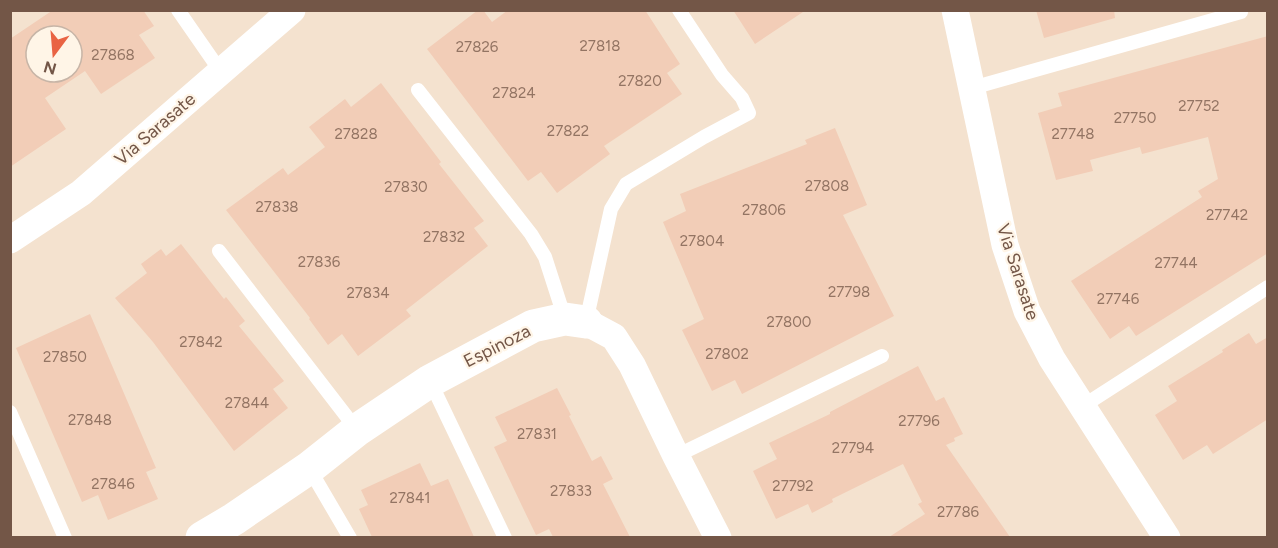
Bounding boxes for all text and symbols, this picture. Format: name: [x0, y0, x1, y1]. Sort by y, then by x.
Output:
north arrow: [24, 24, 84, 84]
house number: 27818: [579, 37, 621, 55]
house number: 27826: [456, 38, 499, 56]
house number: 27868: [91, 46, 135, 64]
text: N: [41, 57, 59, 79]
house number: 27820: [618, 72, 662, 90]
house number: 27824: [492, 84, 536, 102]
street label: Via Sarasate: [110, 88, 200, 170]
house number: 27752: [1178, 97, 1220, 115]
house number: 27750: [1114, 109, 1156, 127]
house number: 27822: [547, 122, 589, 140]
house number: 27828: [334, 125, 378, 143]
house number: 27748: [1051, 125, 1095, 143]
house number: 27808: [805, 177, 849, 195]
house number: 27830: [384, 178, 428, 196]
house number: 27838: [255, 198, 299, 216]
house number: 27806: [742, 201, 786, 219]
house number: 27742: [1206, 206, 1248, 224]
street label: Via Sarasate: [992, 221, 1044, 323]
house number: 27832: [423, 228, 465, 246]
house number: 27804: [680, 232, 724, 250]
house number: 27836: [298, 253, 341, 271]
house number: 27744: [1154, 254, 1198, 272]
house number: 27798: [828, 283, 870, 301]
house number: 27834: [346, 284, 390, 302]
house number: 27746: [1097, 290, 1140, 308]
house number: 27800: [767, 313, 811, 331]
street label: Espinoza: [460, 320, 534, 372]
house number: 27842: [179, 333, 223, 351]
house number: 27802: [705, 345, 749, 363]
house number: 27850: [43, 348, 87, 366]
house number: 27844: [225, 394, 269, 412]
house number: 27848: [68, 411, 112, 429]
house number: 27796: [898, 412, 940, 430]
house number: 27831: [517, 425, 557, 443]
house number: 27794: [832, 439, 874, 457]
house number: 27846: [91, 475, 135, 493]
house number: 27792: [772, 477, 814, 495]
house number: 27833: [550, 482, 592, 500]
house number: 27841: [389, 489, 431, 507]
house number: 27786: [937, 503, 980, 521]

